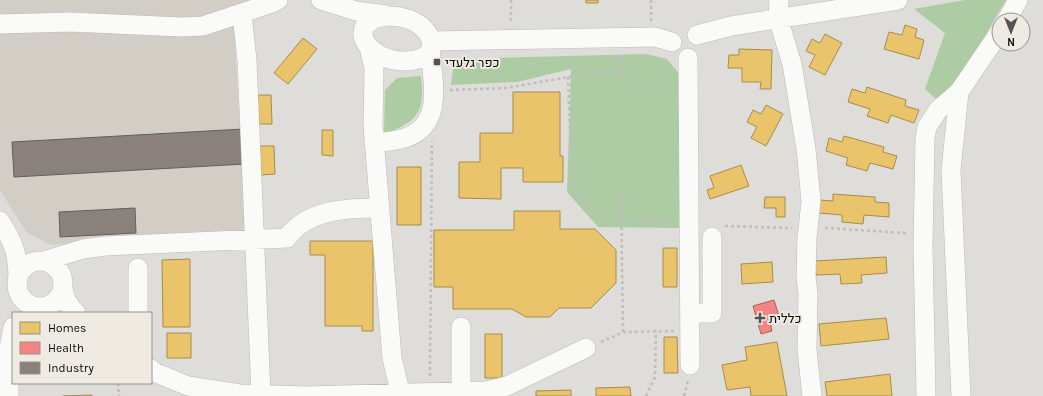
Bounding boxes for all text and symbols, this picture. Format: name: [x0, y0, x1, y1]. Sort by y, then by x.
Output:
north arrow: [991, 12, 1031, 52]
text: N: [1007, 35, 1015, 48]
place label: כפר גלעדי: [445, 55, 500, 70]
marker: כפר גלעדי: [432, 57, 442, 67]
place label: כללית: [769, 311, 801, 326]
legend: [12, 312, 152, 384]
marker: כללית: [754, 312, 766, 324]
text: Homes: [48, 321, 86, 335]
text: Health: [48, 341, 84, 355]
text: Industry: [48, 361, 94, 375]

